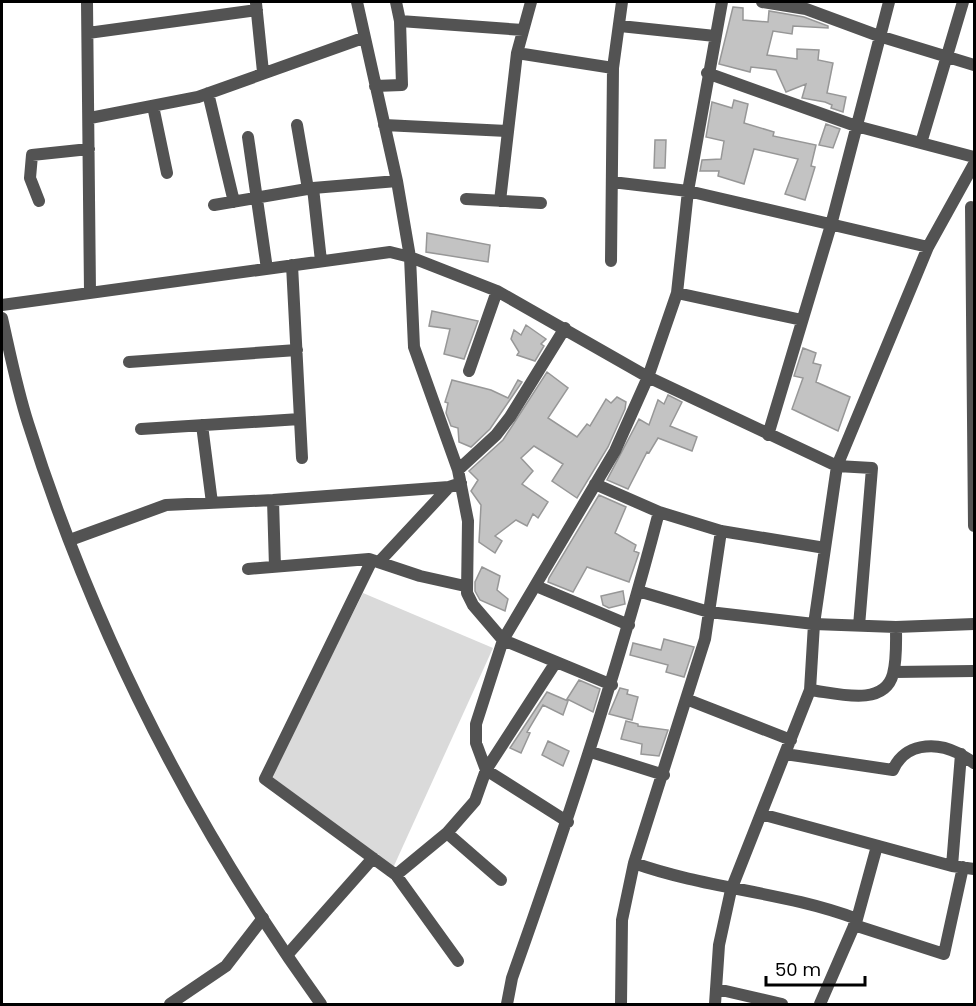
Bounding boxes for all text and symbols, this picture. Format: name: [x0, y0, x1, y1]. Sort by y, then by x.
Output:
scale bar: [766, 949, 865, 987]
text: 50 m: [775, 957, 821, 982]

